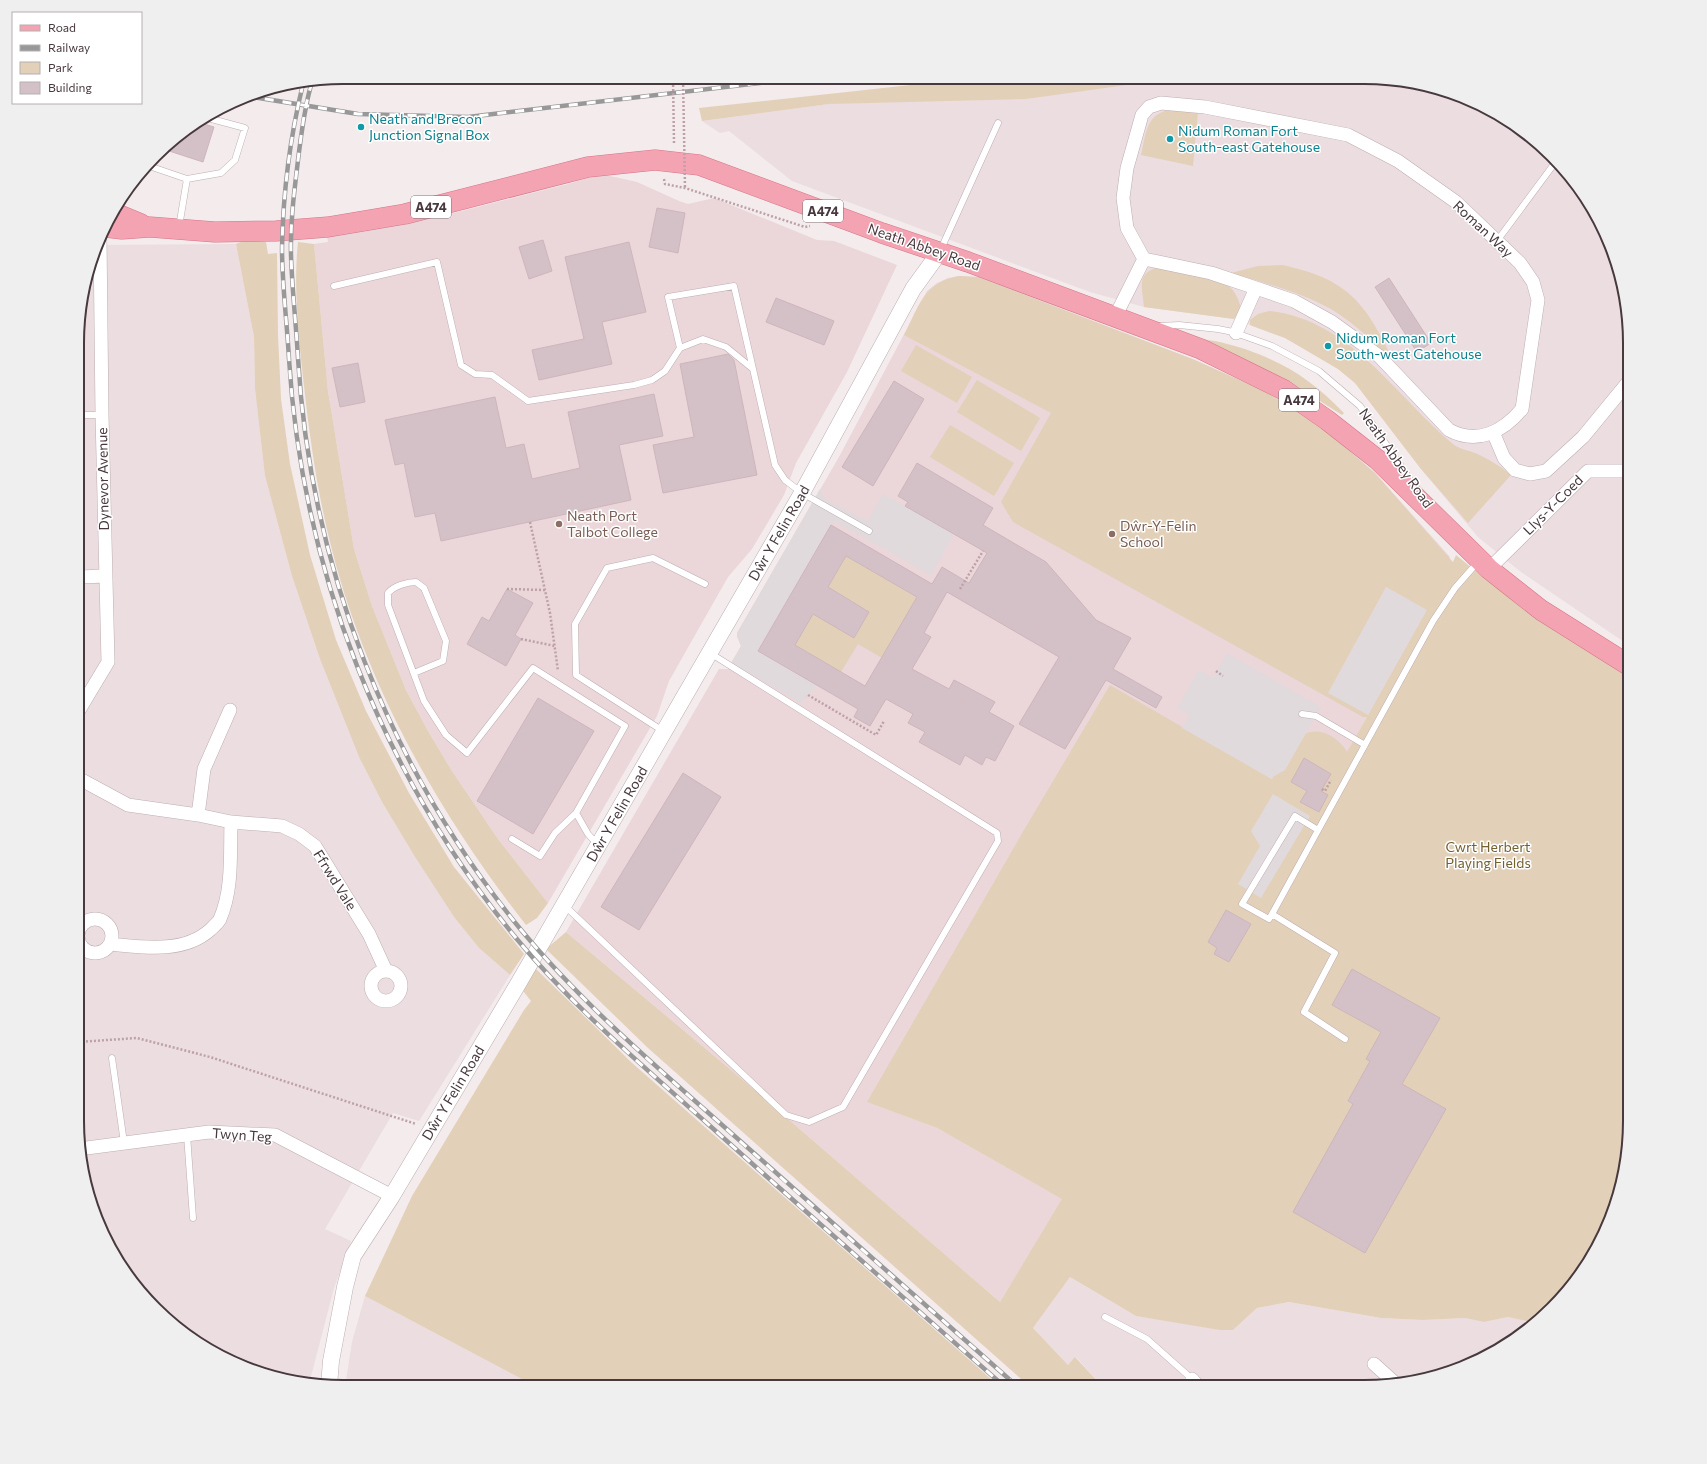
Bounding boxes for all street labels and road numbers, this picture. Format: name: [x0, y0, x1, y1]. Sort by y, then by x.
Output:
road number: A474: [411, 196, 451, 218]
street label: Roman Way: [1450, 197, 1517, 261]
road number: A474: [803, 200, 843, 222]
street label: Neath Abbey Road: [866, 219, 983, 274]
road number: A474: [1279, 389, 1319, 411]
street label: Neath Abbey Road: [1356, 405, 1437, 511]
street label: Dynevor Avenue: [93, 427, 112, 531]
street label: Llys-Y-Coed: [1519, 471, 1586, 538]
street label: Dŵr Y Felin Road: [744, 482, 813, 583]
street label: Dŵr Y Felin Road: [582, 763, 651, 864]
street label: Ffrwd Vale: [310, 846, 361, 913]
street label: Dŵr Y Felin Road: [418, 1042, 487, 1143]
street label: Twyn Teg: [211, 1124, 273, 1145]

